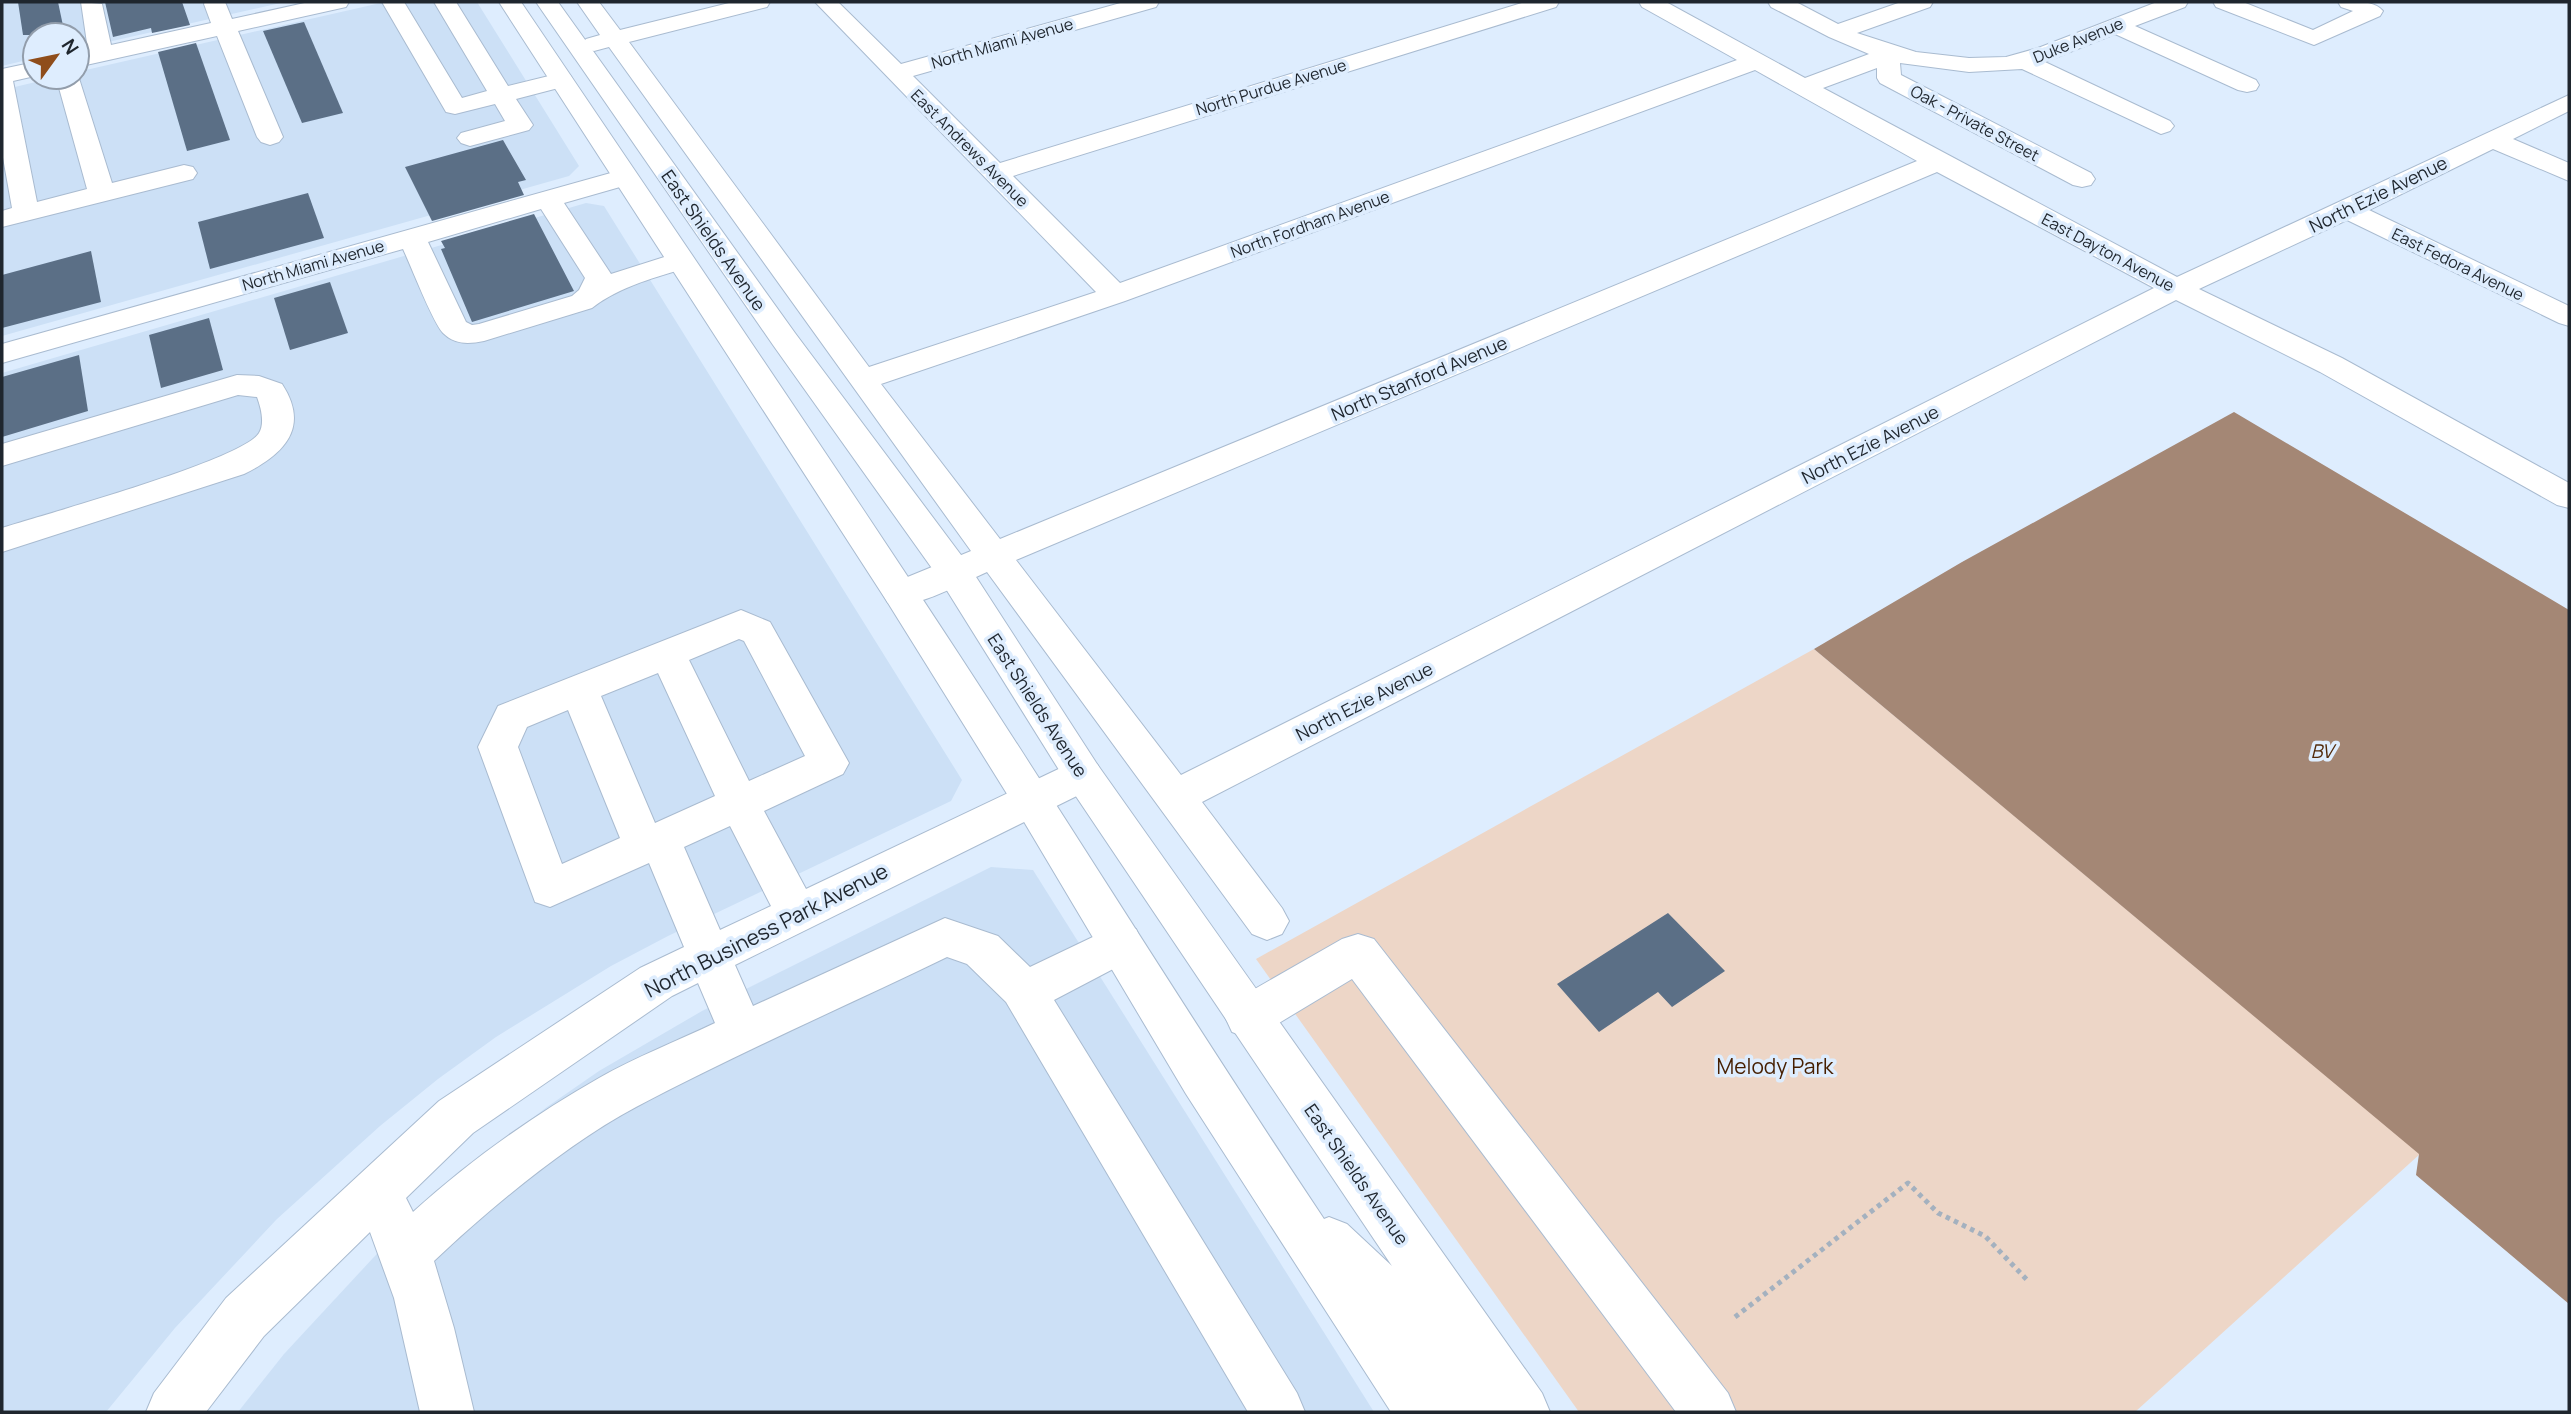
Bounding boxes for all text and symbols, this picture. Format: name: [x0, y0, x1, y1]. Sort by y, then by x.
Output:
street label: North Miami Avenue: [928, 12, 1076, 74]
street label: Duke Avenue: [2030, 12, 2126, 68]
north arrow: [21, 21, 91, 91]
text: N: [56, 34, 85, 60]
street label: North Purdue Avenue: [1193, 54, 1349, 120]
street label: Oak - Private Street: [1907, 80, 2043, 166]
street label: East Andrews Avenue: [906, 84, 1034, 212]
street label: North Ezie Avenue: [2305, 150, 2451, 238]
street label: East Shields Avenue: [656, 165, 772, 315]
street label: North Fordham Avenue: [1227, 185, 1393, 263]
street label: East Dayton Avenue: [2038, 208, 2178, 296]
street label: East Fedora Avenue: [2388, 222, 2528, 306]
street label: North Miami Avenue: [239, 234, 387, 296]
street label: North Stanford Avenue: [1327, 330, 1511, 426]
street label: North Ezie Avenue: [1797, 399, 1943, 489]
street label: East Shields Avenue: [983, 629, 1093, 781]
street label: North Ezie Avenue: [1291, 656, 1437, 746]
water label: BV: [2311, 738, 2337, 764]
street label: North Business Park Avenue: [640, 856, 892, 1004]
park label: Melody Park: [1717, 1052, 1834, 1080]
street label: East Shields Avenue: [1299, 1099, 1415, 1249]

